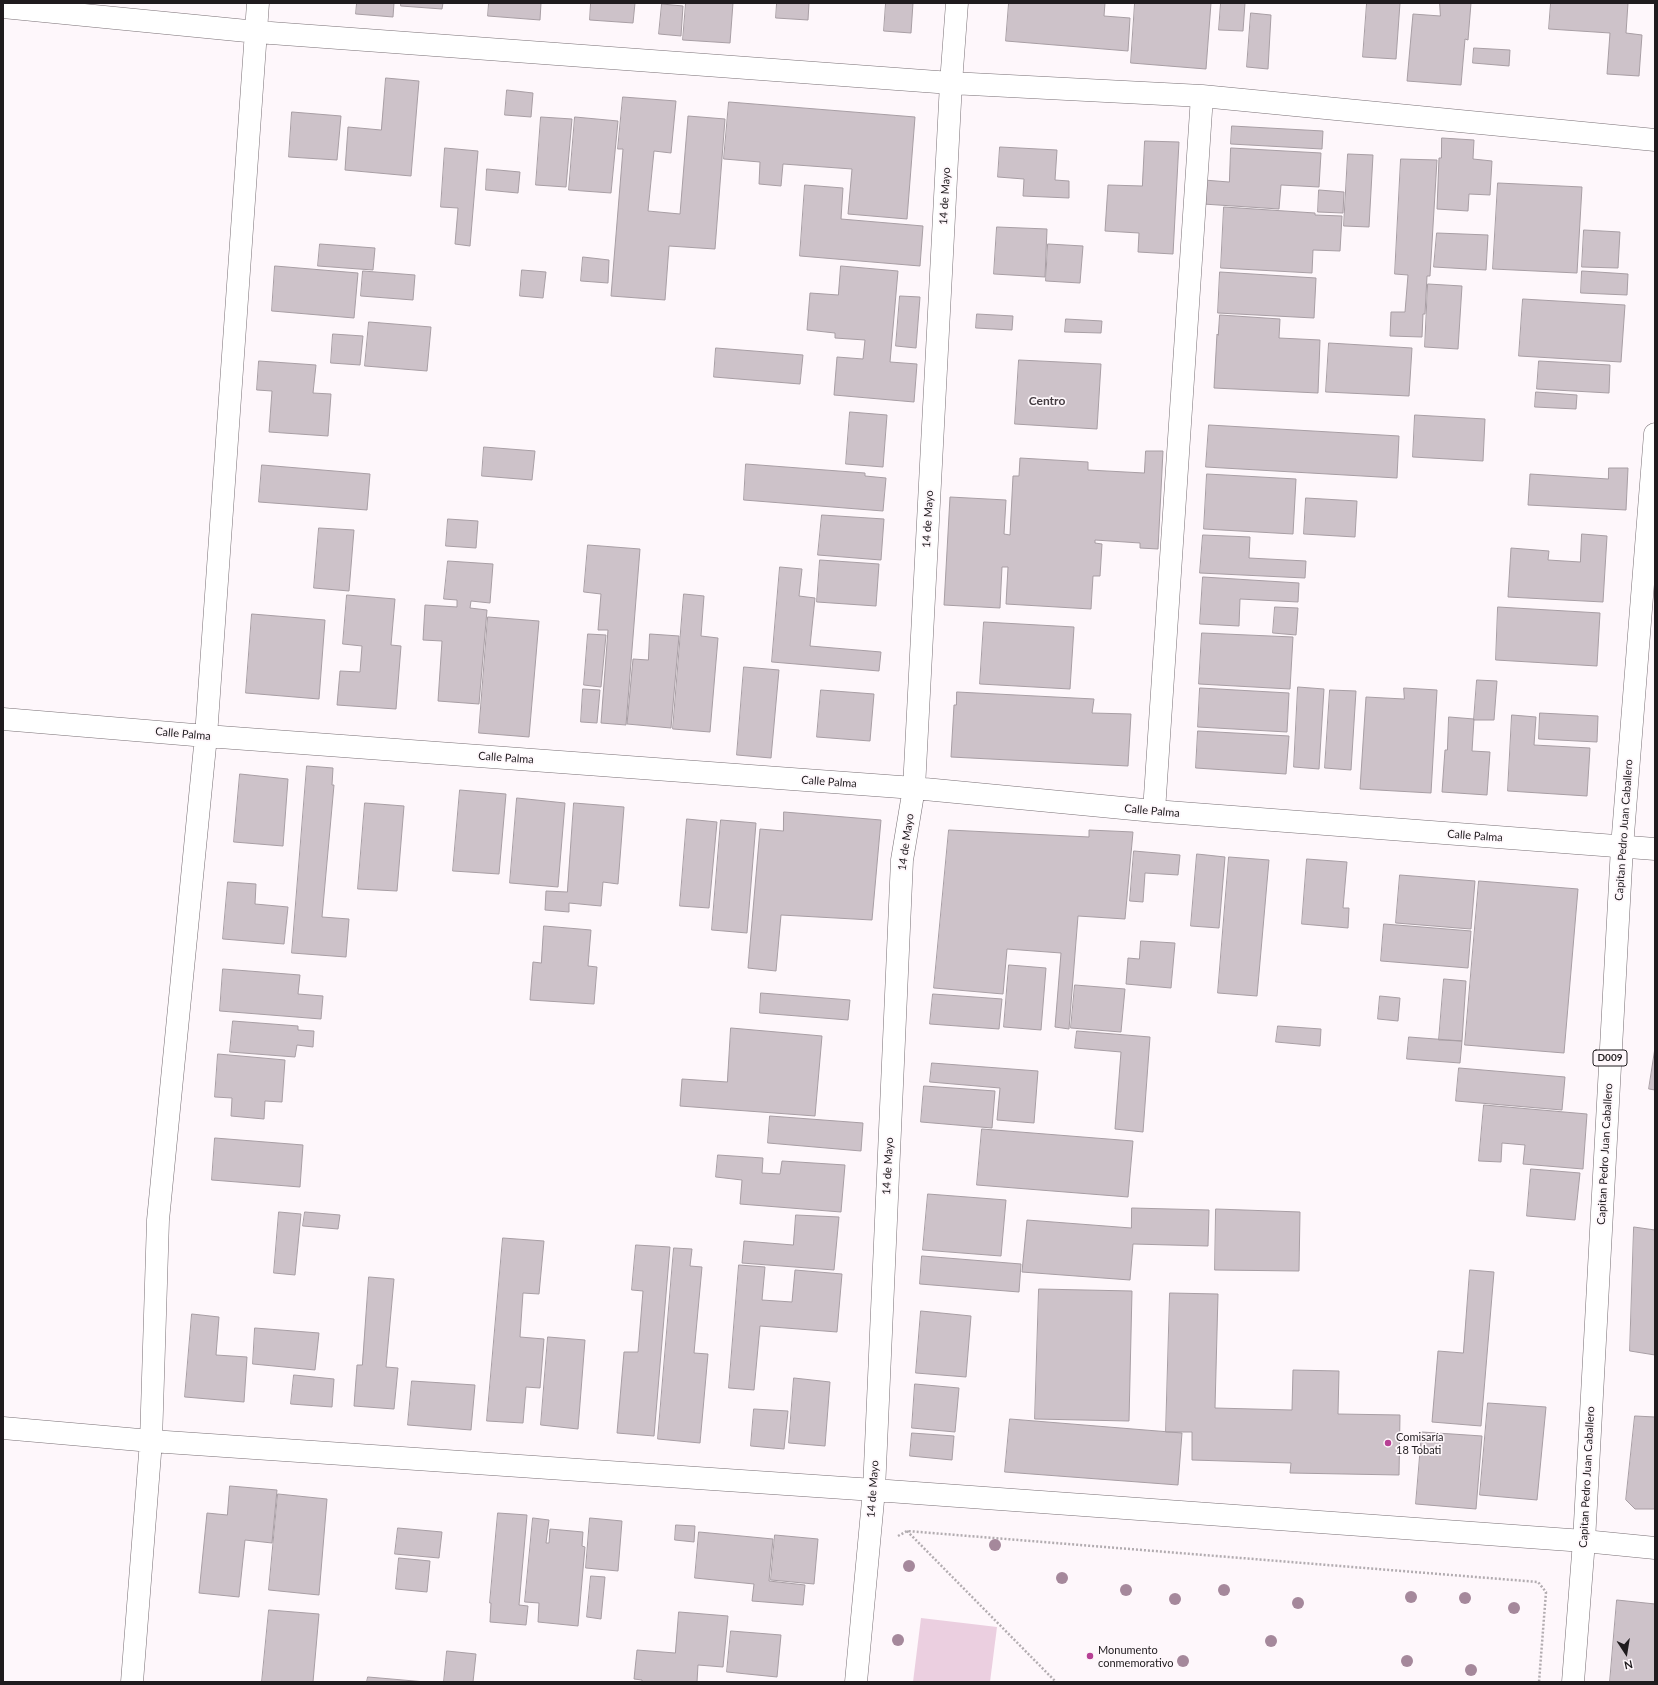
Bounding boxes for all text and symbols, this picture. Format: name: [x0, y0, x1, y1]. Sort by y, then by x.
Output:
street label: 14 de Mayo: [937, 167, 953, 225]
district label: Centro: [1029, 394, 1065, 408]
street label: 14 de Mayo: [920, 490, 936, 548]
street label: Calle Palma: [155, 725, 211, 743]
street label: Calle Palma: [478, 749, 534, 767]
street label: Capitan Pedro Juan Caballero: [1612, 759, 1636, 901]
street label: Calle Palma: [801, 773, 857, 791]
street label: Calle Palma: [1124, 802, 1180, 820]
street label: 14 de Mayo: [895, 813, 917, 871]
street label: Calle Palma: [1447, 827, 1503, 845]
road number: D009: [1593, 1050, 1627, 1066]
street label: Capitan Pedro Juan Caballero: [1595, 1083, 1615, 1225]
street label: 14 de Mayo: [880, 1137, 896, 1195]
street label: Capitan Pedro Juan Caballero: [1577, 1406, 1597, 1548]
place label: Comisaría 18 Tobati: [1396, 1430, 1444, 1456]
marker: Comisaría 18 Tobati: [1383, 1438, 1393, 1448]
street label: 14 de Mayo: [864, 1460, 882, 1518]
north arrow: [1606, 1633, 1646, 1673]
place label: Monumento conmemorativo: [1098, 1643, 1174, 1669]
marker: Monumento conmemorativo: [1085, 1651, 1095, 1661]
text: N: [1623, 1658, 1634, 1672]

